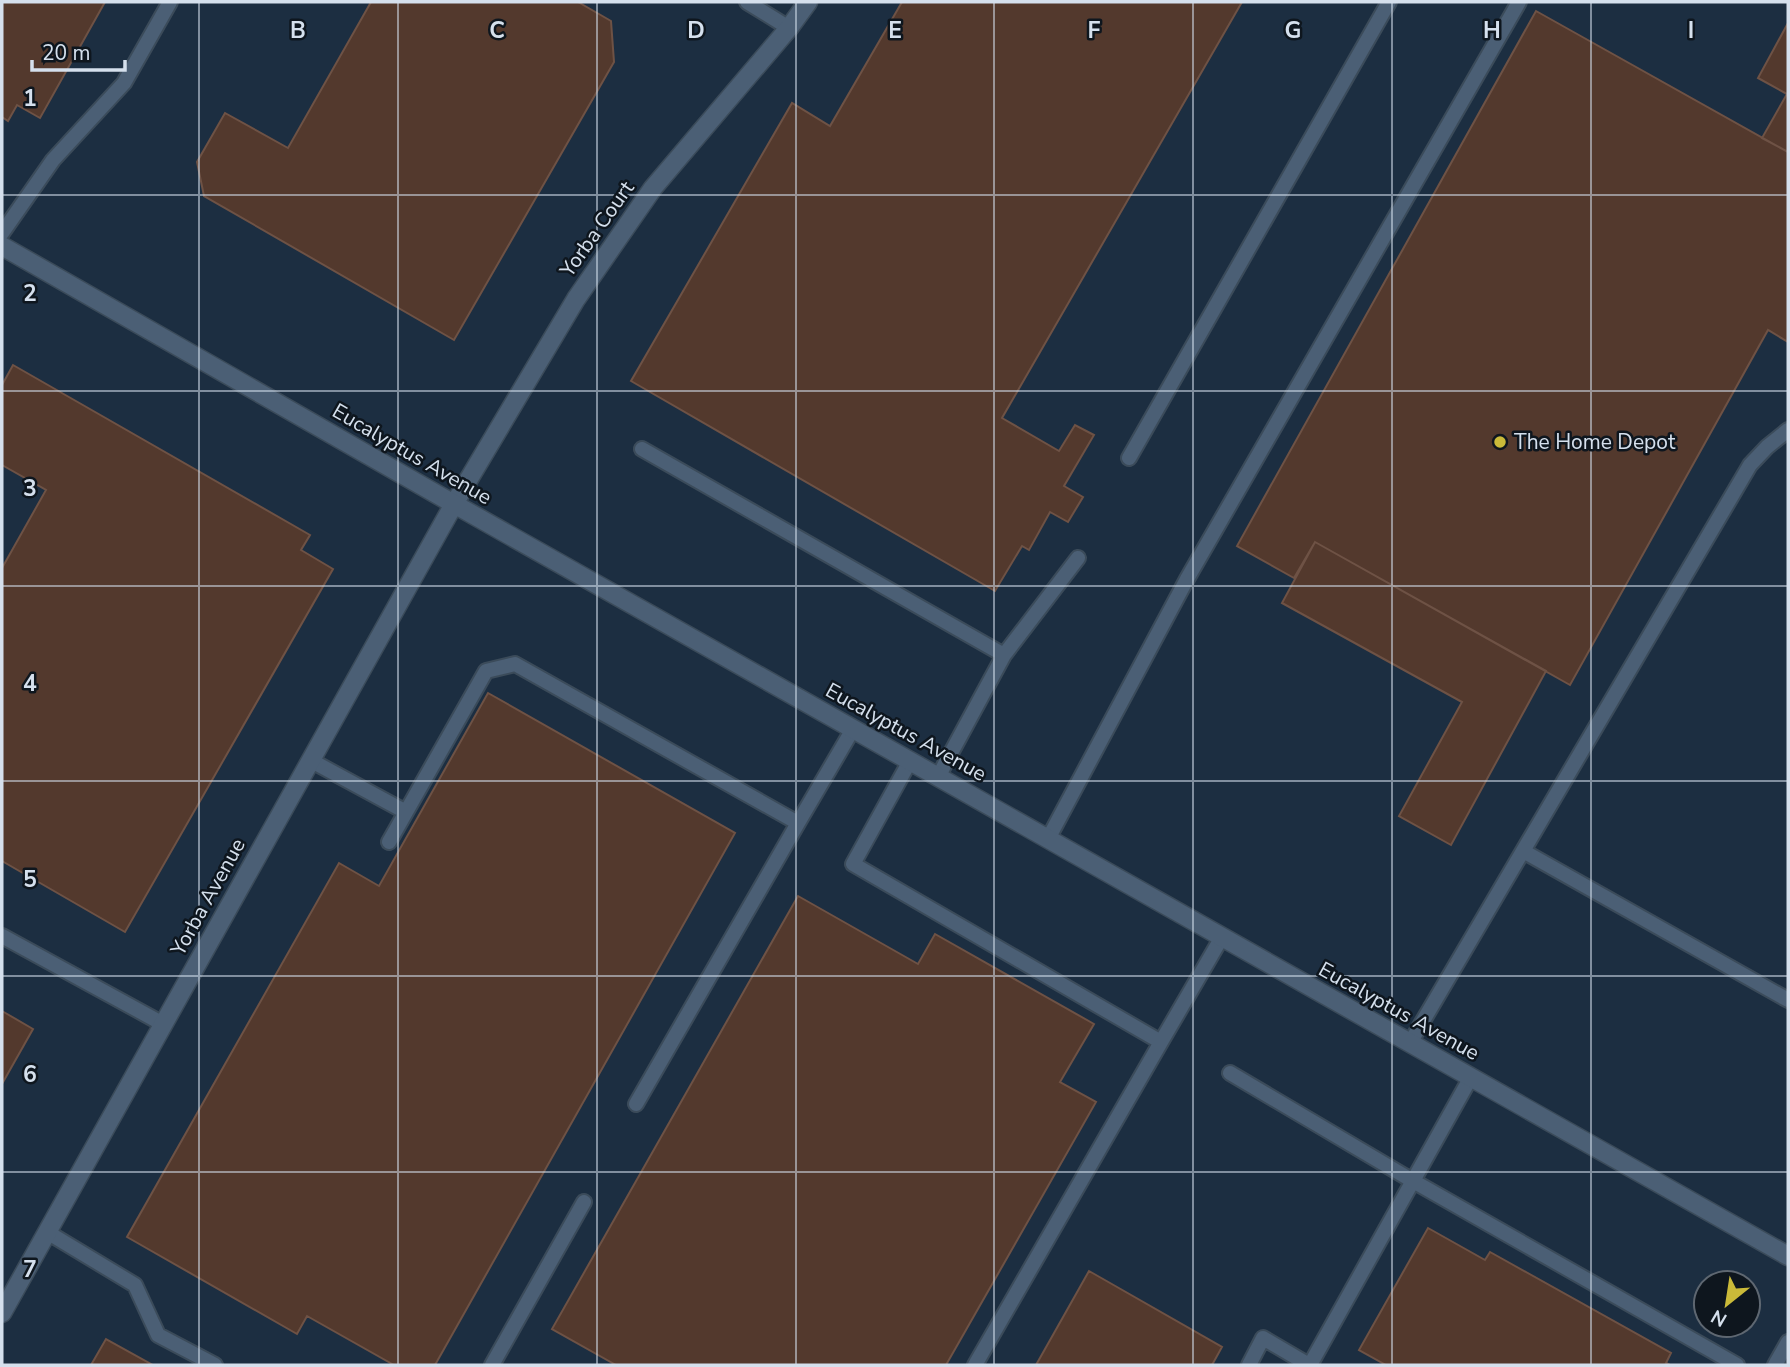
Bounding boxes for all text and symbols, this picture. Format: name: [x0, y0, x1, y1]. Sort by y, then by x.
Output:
text: B: [290, 15, 306, 46]
text: C: [489, 15, 505, 46]
text: D: [687, 15, 705, 46]
text: E: [888, 15, 902, 46]
text: F: [1088, 15, 1101, 46]
text: G: [1285, 15, 1301, 46]
text: H: [1483, 15, 1501, 46]
text: I: [1688, 15, 1694, 46]
scale bar: [32, 28, 124, 72]
text: 20 m: [42, 39, 91, 67]
text: 1: [23, 83, 37, 114]
street label: Yorba Court: [553, 175, 641, 283]
text: 2: [23, 278, 37, 309]
street label: Eucalyptus Avenue: [327, 397, 497, 511]
place label: The Home Depot: [1514, 428, 1676, 456]
marker: The Home Depot: [1492, 434, 1508, 450]
text: 3: [23, 473, 37, 504]
text: 4: [23, 668, 37, 699]
street label: Eucalyptus Avenue: [821, 676, 991, 788]
street label: Yorba Avenue: [164, 833, 252, 962]
text: 5: [23, 864, 37, 895]
street label: Eucalyptus Avenue: [1314, 955, 1484, 1067]
text: 6: [23, 1059, 37, 1090]
text: 7: [23, 1254, 37, 1285]
north arrow: [1692, 1269, 1762, 1339]
text: N: [1706, 1303, 1732, 1333]

